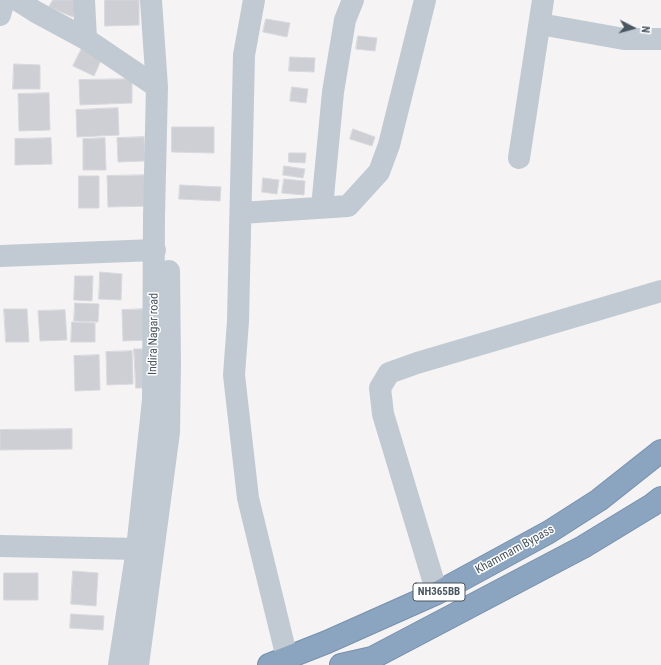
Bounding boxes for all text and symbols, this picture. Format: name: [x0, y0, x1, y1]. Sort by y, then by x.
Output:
north arrow: [613, 8, 653, 48]
text: N: [639, 25, 652, 33]
street label: Indira Nagar road: [146, 293, 162, 375]
street label: Khammam Bypass: [473, 522, 557, 578]
road number: NH365BB: [413, 583, 465, 601]

